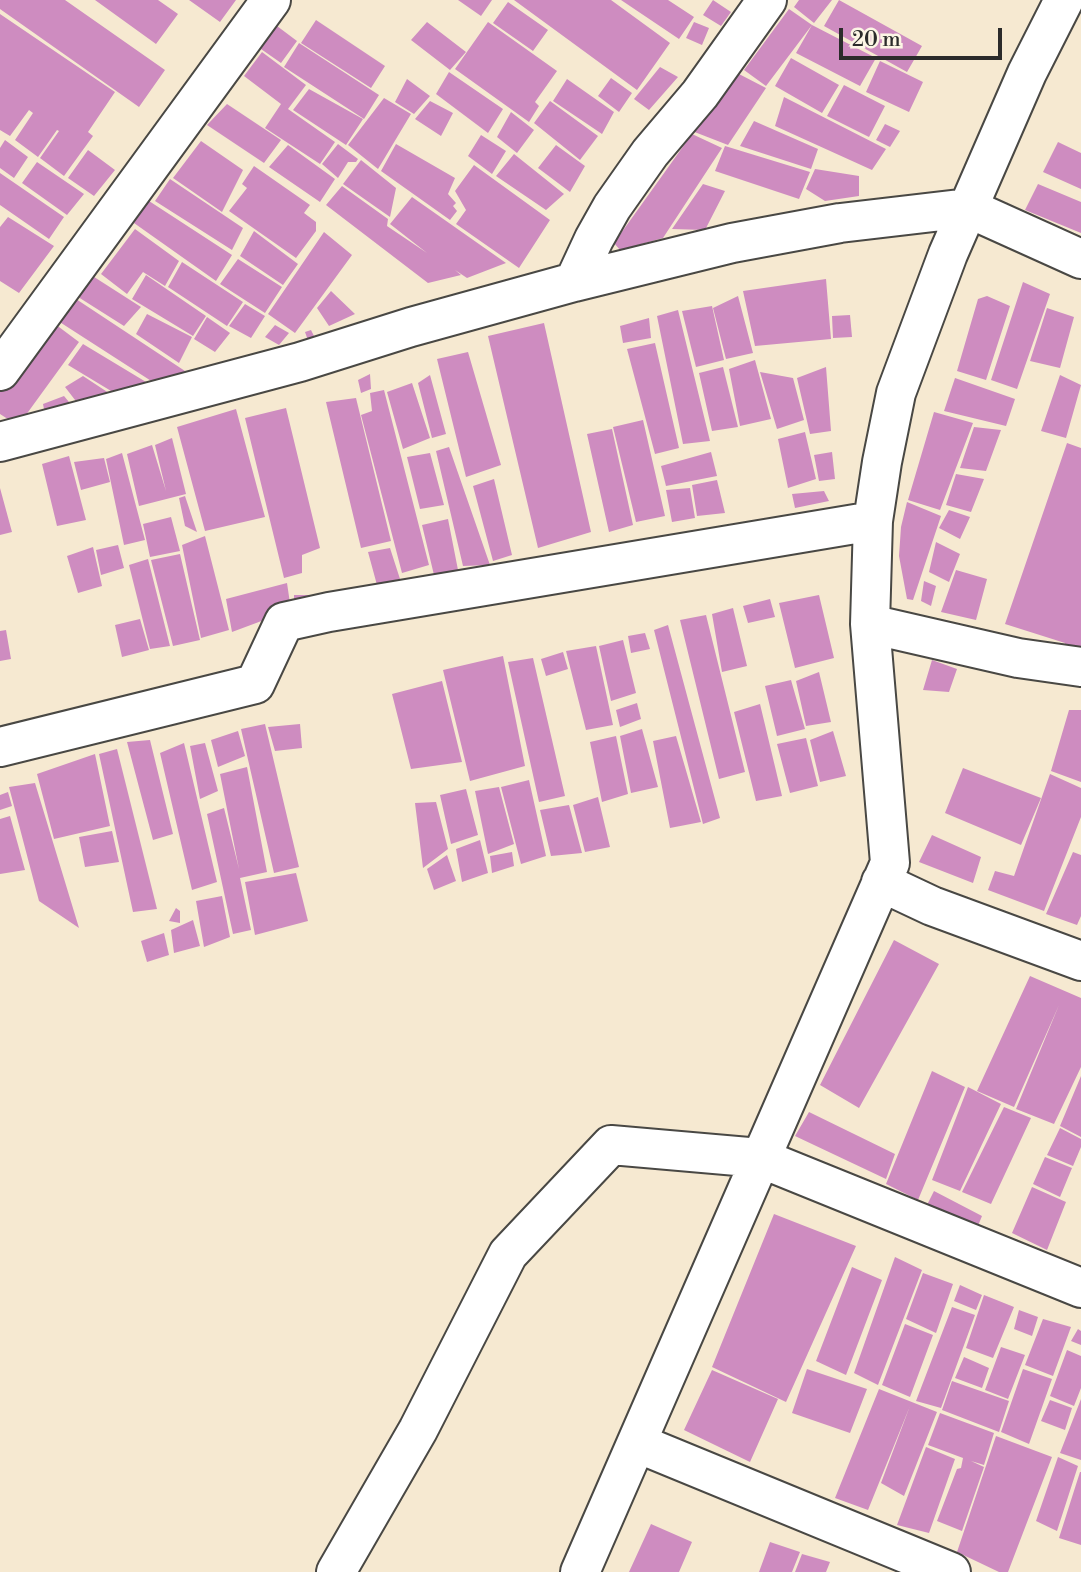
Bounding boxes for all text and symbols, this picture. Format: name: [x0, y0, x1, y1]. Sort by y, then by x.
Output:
scale bar: [843, 14, 1006, 58]
text: 20 m: [852, 27, 901, 53]

